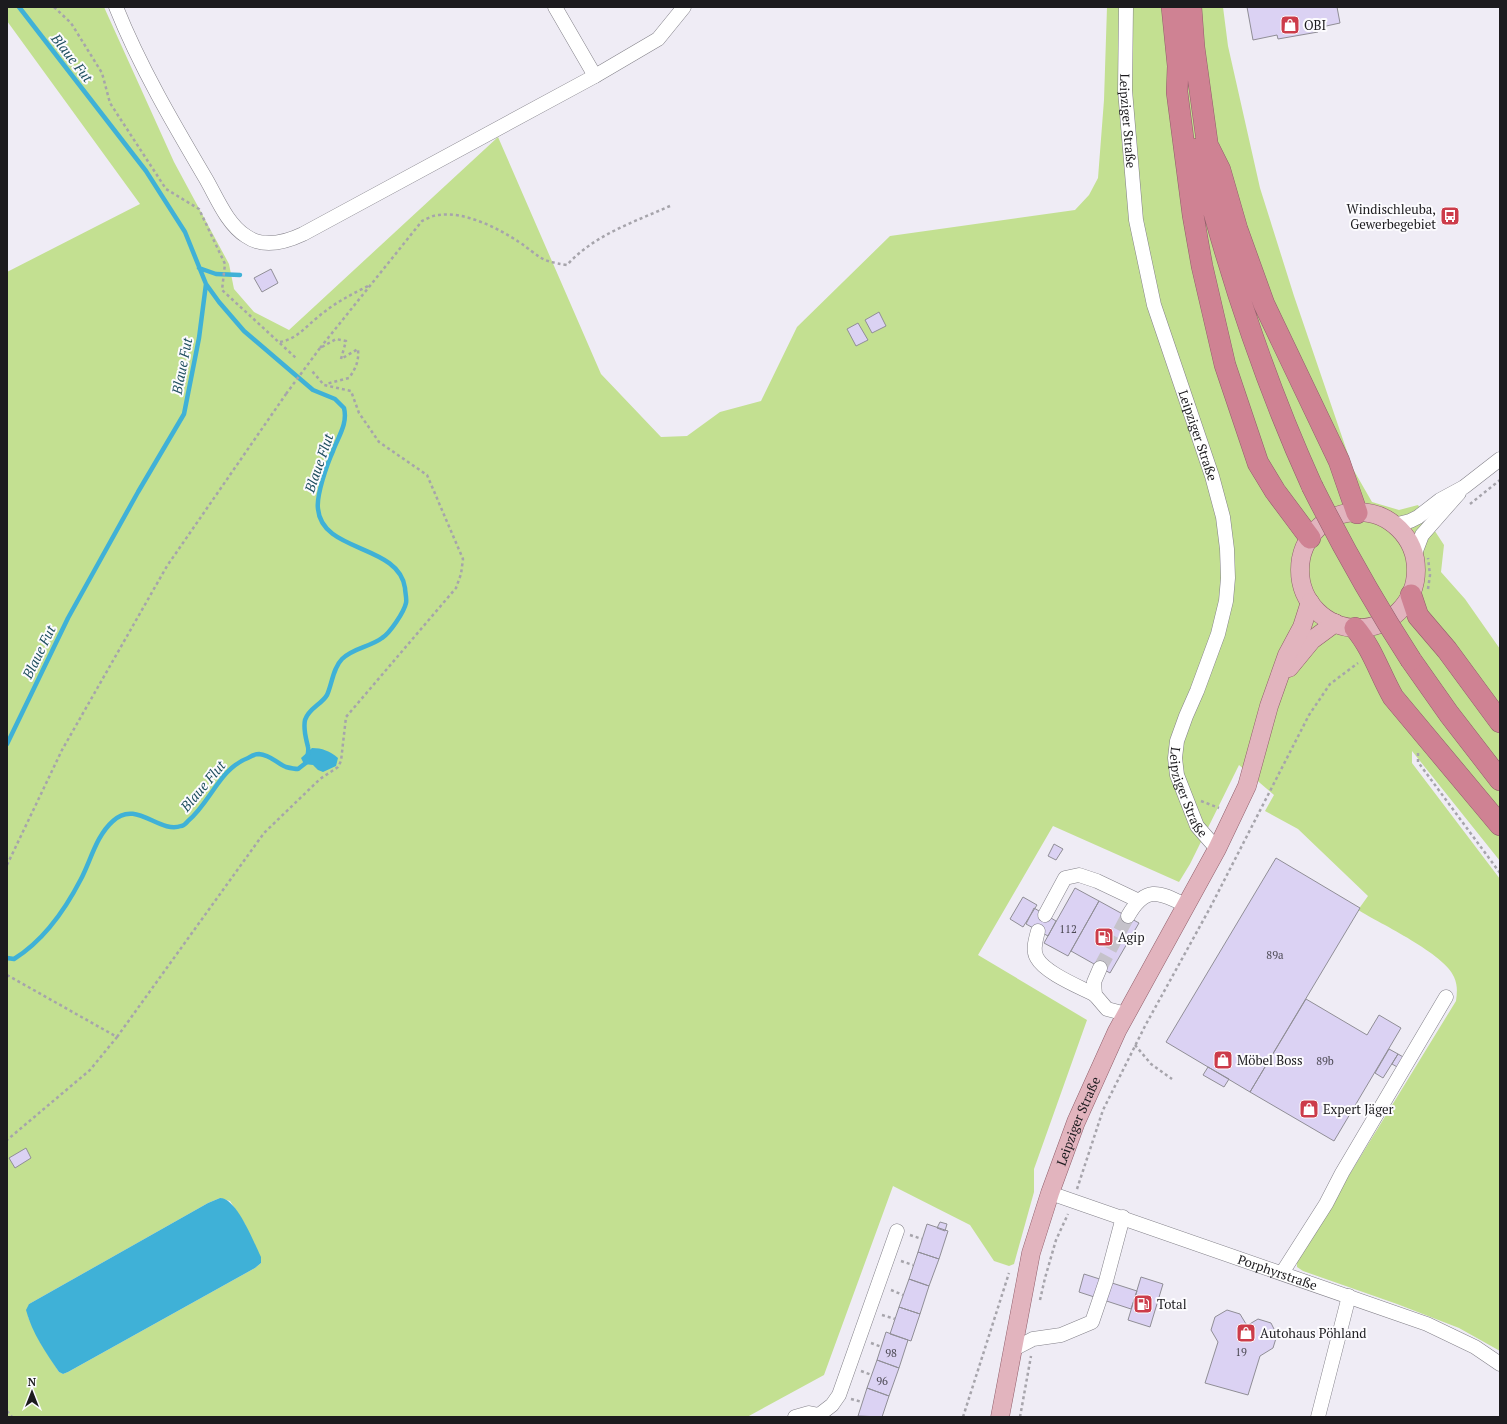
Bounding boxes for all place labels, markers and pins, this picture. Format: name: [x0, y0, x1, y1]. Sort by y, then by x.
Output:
shop icon: OBI: [1279, 14, 1301, 36]
place label: OBI: [1304, 16, 1326, 34]
place label: Windischleuba, Gewerbegebiet: [1347, 200, 1436, 233]
bus stop icon: Windischleuba, Gewerbegebiet: [1439, 205, 1461, 227]
fuel station icon: Agip: [1093, 926, 1115, 948]
place label: Agip: [1118, 928, 1145, 946]
shop icon: Möbel Boss: [1212, 1049, 1234, 1071]
place label: Möbel Boss: [1237, 1051, 1303, 1069]
shop icon: Expert Jäger: [1298, 1098, 1320, 1120]
place label: Expert Jäger: [1323, 1100, 1394, 1118]
fuel station icon: Total: [1132, 1293, 1154, 1315]
place label: Total: [1157, 1295, 1187, 1313]
shop icon: Autohaus Pöhland: [1235, 1322, 1257, 1344]
place label: Autohaus Pöhland: [1260, 1324, 1366, 1342]

